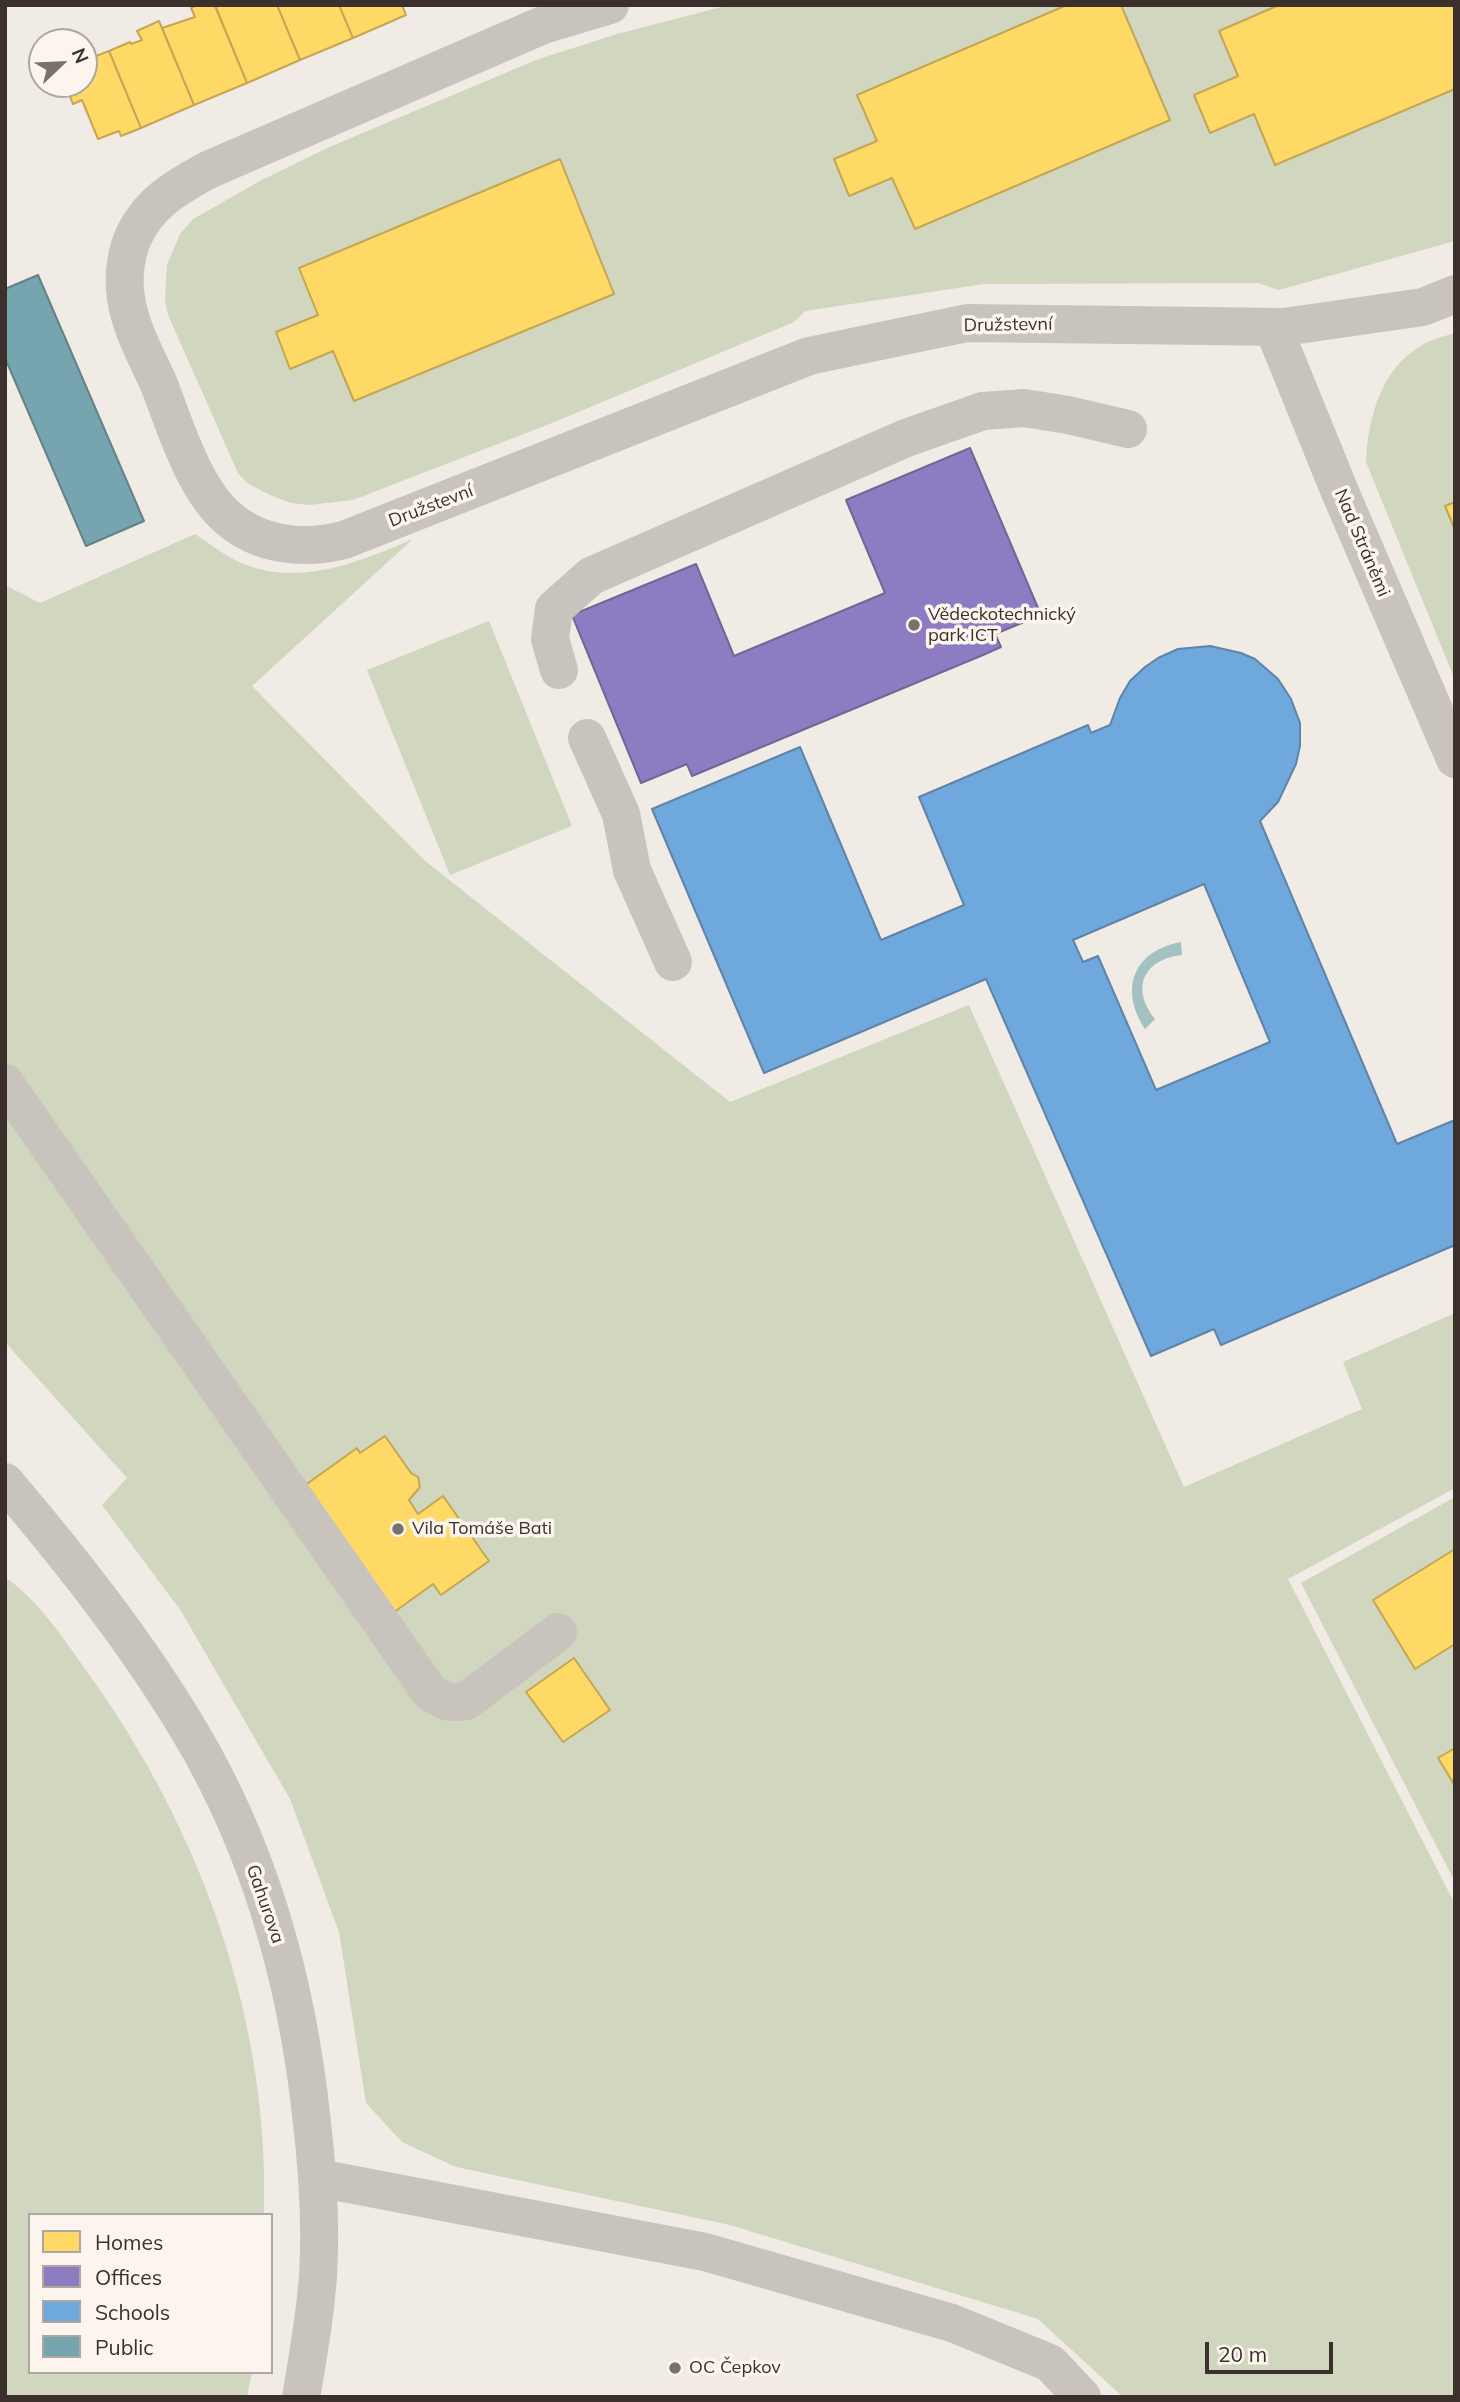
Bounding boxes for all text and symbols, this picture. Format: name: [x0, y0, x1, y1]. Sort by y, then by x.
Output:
north arrow: [28, 28, 98, 98]
text: N: [67, 44, 94, 67]
street label: Družstevní: [963, 313, 1053, 337]
street label: Družstevní: [386, 480, 476, 532]
street label: Nad Stráněmi: [1330, 486, 1394, 600]
place label: Vědeckotechnický park ICT: [928, 604, 1076, 646]
marker: Vědeckotechnický park ICT: [906, 617, 922, 633]
place label: Vila Tomáše Bati: [412, 1518, 552, 1540]
marker: Vila Tomáše Bati: [390, 1521, 406, 1537]
street label: Gahurova: [241, 1862, 289, 1946]
legend: [28, 2213, 273, 2374]
text: Homes: [95, 2229, 163, 2255]
text: Offices: [95, 2264, 162, 2290]
text: Schools: [95, 2299, 170, 2325]
scale bar: [1208, 2328, 1336, 2372]
text: Public: [95, 2334, 154, 2360]
text: 20 m: [1218, 2341, 1267, 2367]
place label: OC Čepkov: [689, 2357, 781, 2379]
marker: OC Čepkov: [667, 2360, 683, 2376]

